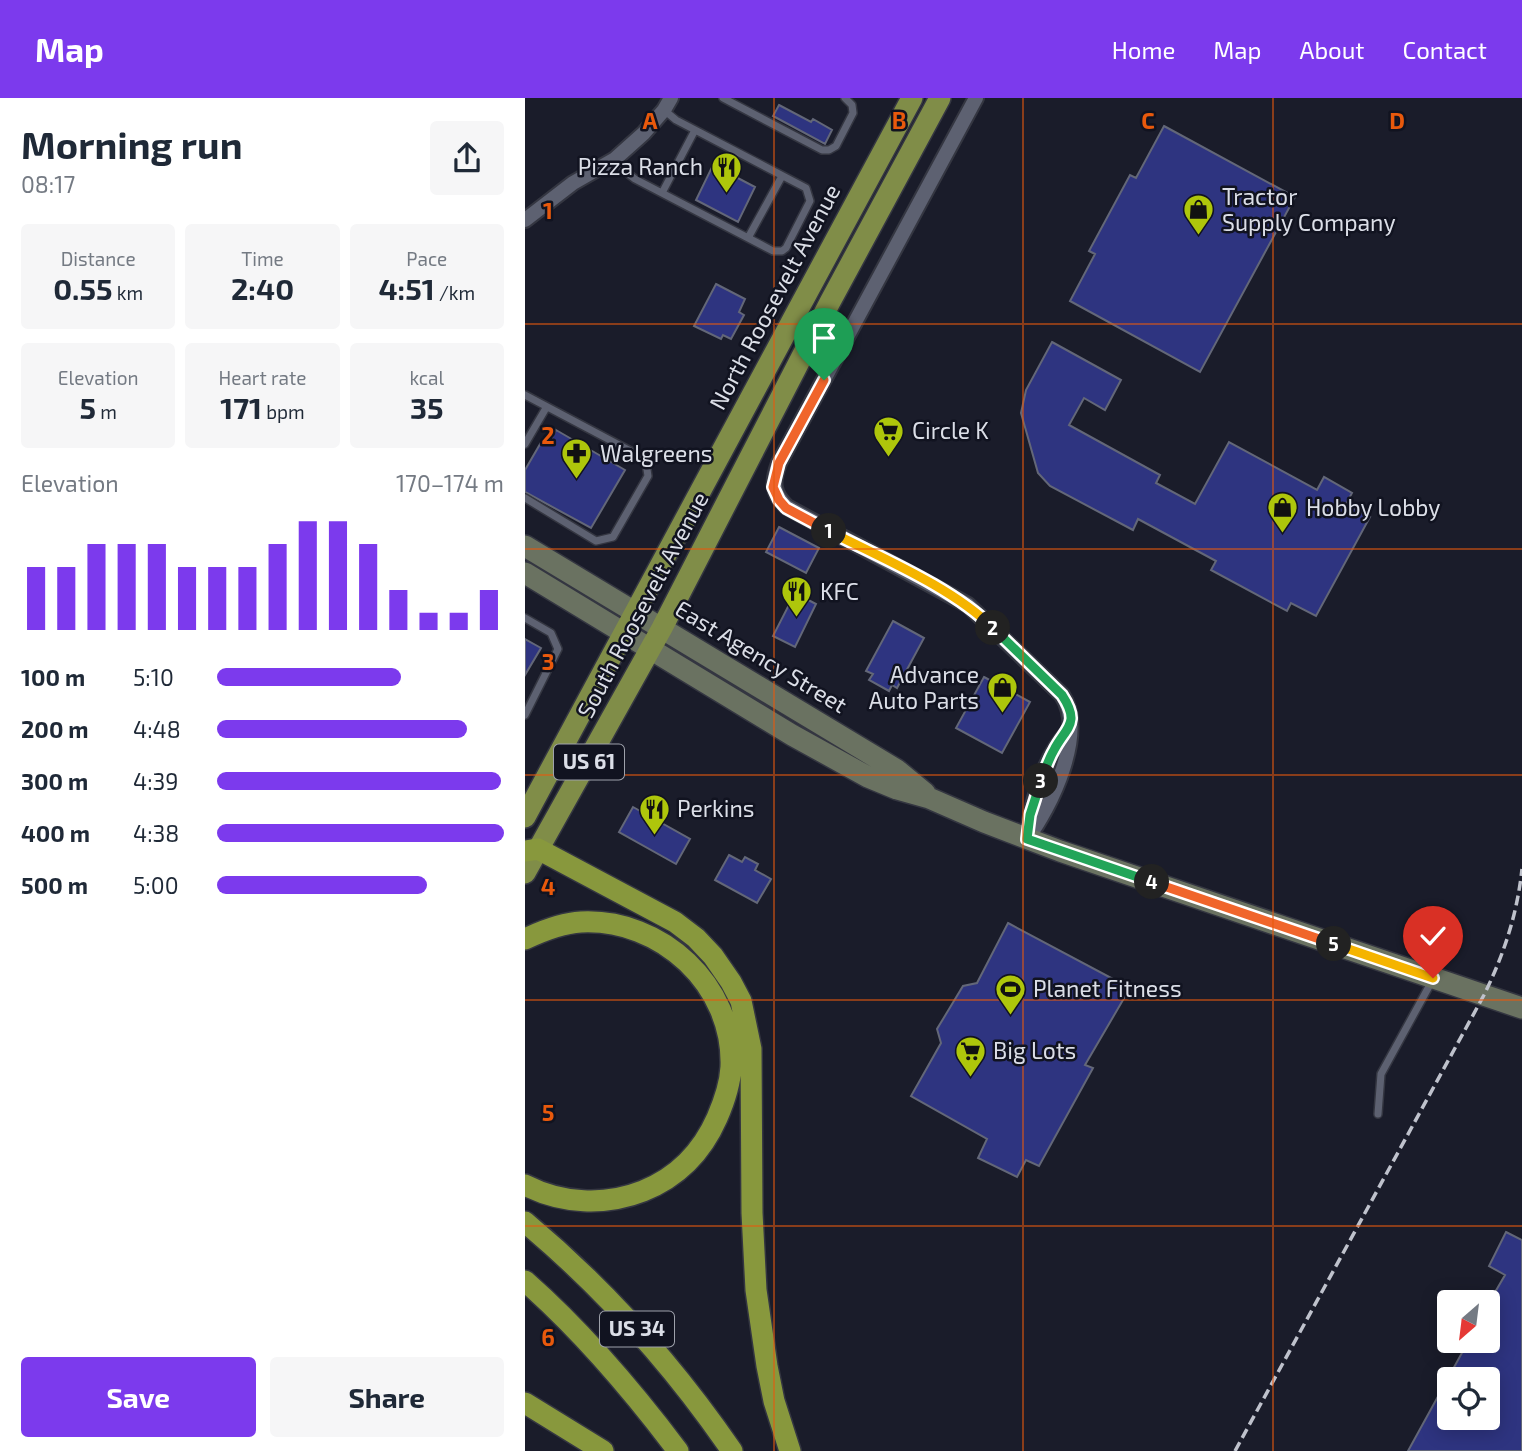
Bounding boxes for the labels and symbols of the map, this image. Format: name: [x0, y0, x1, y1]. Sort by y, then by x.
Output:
text: A: [642, 106, 658, 134]
text: B: [892, 106, 906, 134]
text: C: [1141, 106, 1155, 134]
text: D: [1389, 106, 1405, 134]
restaurant icon: Pizza Ranch: [709, 150, 743, 194]
place label: Pizza Ranch: [578, 152, 703, 180]
street label: North Roosevelt Avenue: [703, 179, 845, 414]
place label: Tractor Supply Company: [1222, 182, 1396, 236]
shop icon: Tractor Supply Company: [1182, 193, 1216, 237]
text: 1: [543, 196, 553, 224]
pin: [794, 308, 854, 380]
supermarket icon: Circle K: [872, 414, 906, 458]
place label: Circle K: [912, 416, 989, 444]
text: 2: [541, 421, 555, 449]
pharmacy icon: Walgreens: [560, 437, 594, 481]
place label: Walgreens: [600, 439, 713, 467]
street label: South Roosevelt Avenue: [571, 487, 714, 722]
shop icon: Hobby Lobby: [1266, 491, 1300, 535]
place label: Hobby Lobby: [1306, 493, 1440, 521]
pin: 1: [811, 514, 847, 548]
restaurant icon: KFC: [780, 575, 814, 619]
place label: KFC: [820, 577, 859, 605]
street label: East Agency Street: [671, 594, 853, 719]
pin: 2: [975, 610, 1011, 646]
text: 3: [541, 647, 555, 675]
place label: Advance Auto Parts: [869, 660, 979, 714]
shop icon: Advance Auto Parts: [985, 671, 1019, 715]
road number: US 61: [554, 744, 624, 780]
pin: 3: [1023, 764, 1059, 798]
restaurant icon: Perkins: [637, 792, 671, 836]
place label: Perkins: [677, 794, 754, 822]
pin: 4: [1135, 864, 1169, 900]
text: 4: [541, 872, 555, 900]
pin: [1403, 906, 1463, 978]
pin: 5: [1317, 926, 1351, 962]
sports icon: Planet Fitness: [993, 972, 1027, 1016]
place label: Planet Fitness: [1033, 974, 1182, 1002]
supermarket icon: Big Lots: [953, 1034, 987, 1078]
place label: Big Lots: [993, 1036, 1076, 1064]
text: 5: [542, 1098, 554, 1126]
north arrow: [1437, 1290, 1500, 1353]
road number: US 34: [600, 1312, 674, 1346]
text: 6: [541, 1323, 555, 1351]

